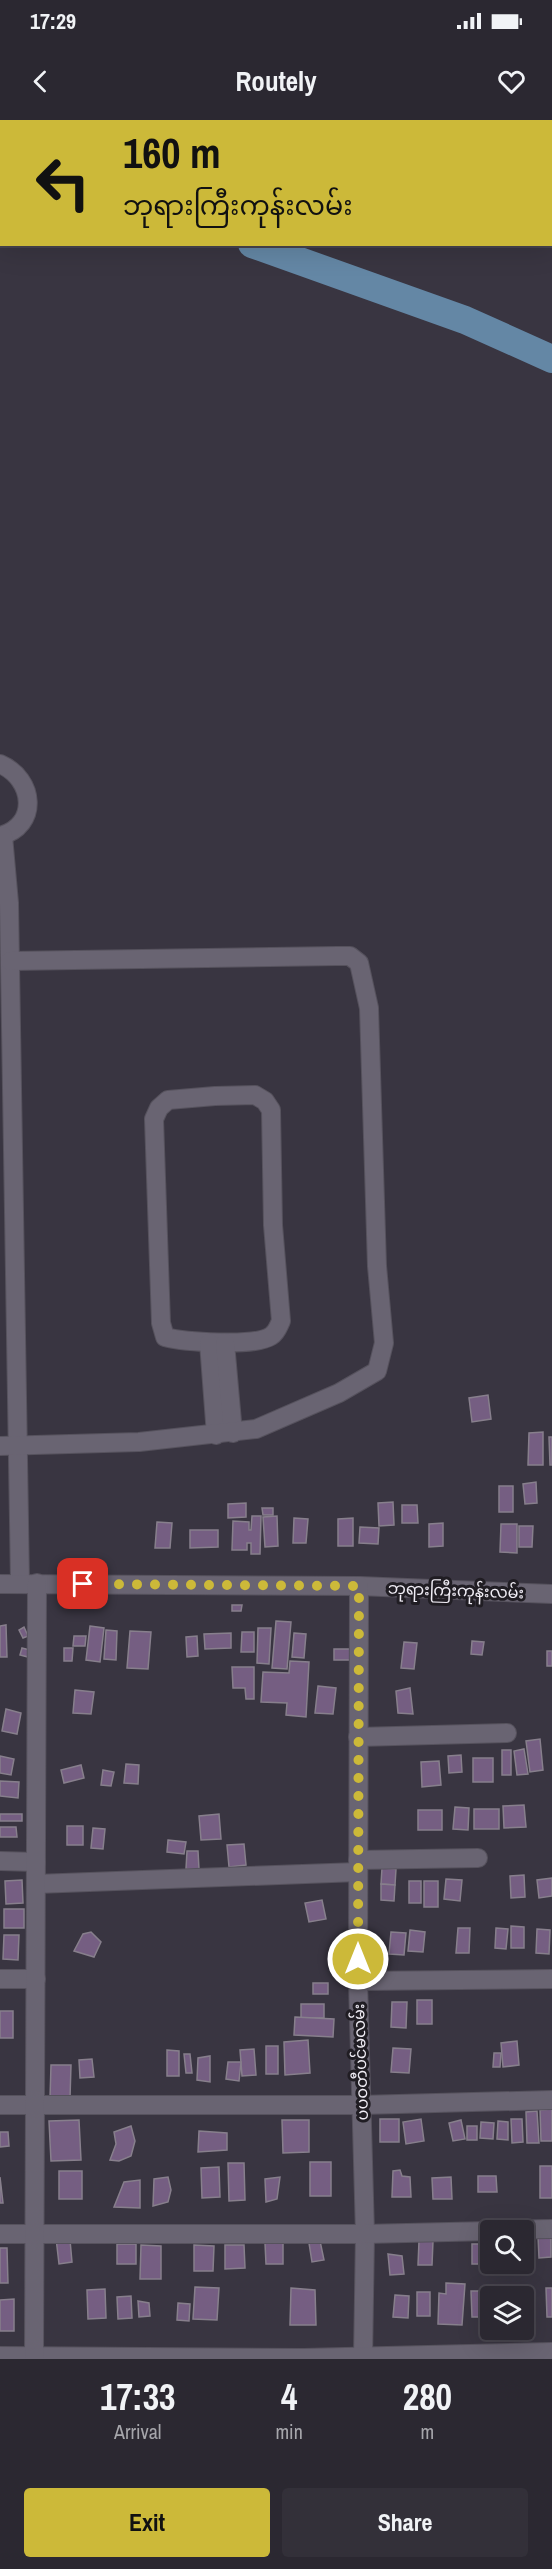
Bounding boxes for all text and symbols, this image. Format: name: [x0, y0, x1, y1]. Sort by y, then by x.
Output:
text: 17:29: [30, 6, 76, 36]
text: Routely: [235, 63, 317, 99]
icon: back: [24, 65, 57, 98]
icon: heart: [495, 65, 528, 98]
text: 160 m: [123, 125, 221, 181]
icon: left: [24, 144, 102, 222]
text: ဘုရားကြီးကုန်းလမ်း: [123, 187, 353, 223]
pin: [57, 1558, 108, 1609]
icon: arrive: [66, 1567, 99, 1600]
street label: ဘုရားကြီးကုန်းလမ်း: [388, 1577, 524, 1607]
position arrow: [326, 1927, 390, 1991]
street label: ပပဝတီပင်မလမ်း: [347, 2003, 373, 2121]
map controls: [480, 2220, 534, 2340]
button: search: [480, 2220, 534, 2274]
button: layers: [480, 2286, 534, 2340]
text: 17:33: [100, 2373, 175, 2421]
text: 4: [281, 2373, 297, 2421]
text: 280: [403, 2373, 452, 2421]
text: Arrival: [114, 2418, 161, 2445]
text: min: [275, 2418, 303, 2445]
text: m: [421, 2418, 434, 2445]
button: Exit: [24, 2488, 270, 2557]
button: Share: [282, 2488, 528, 2557]

